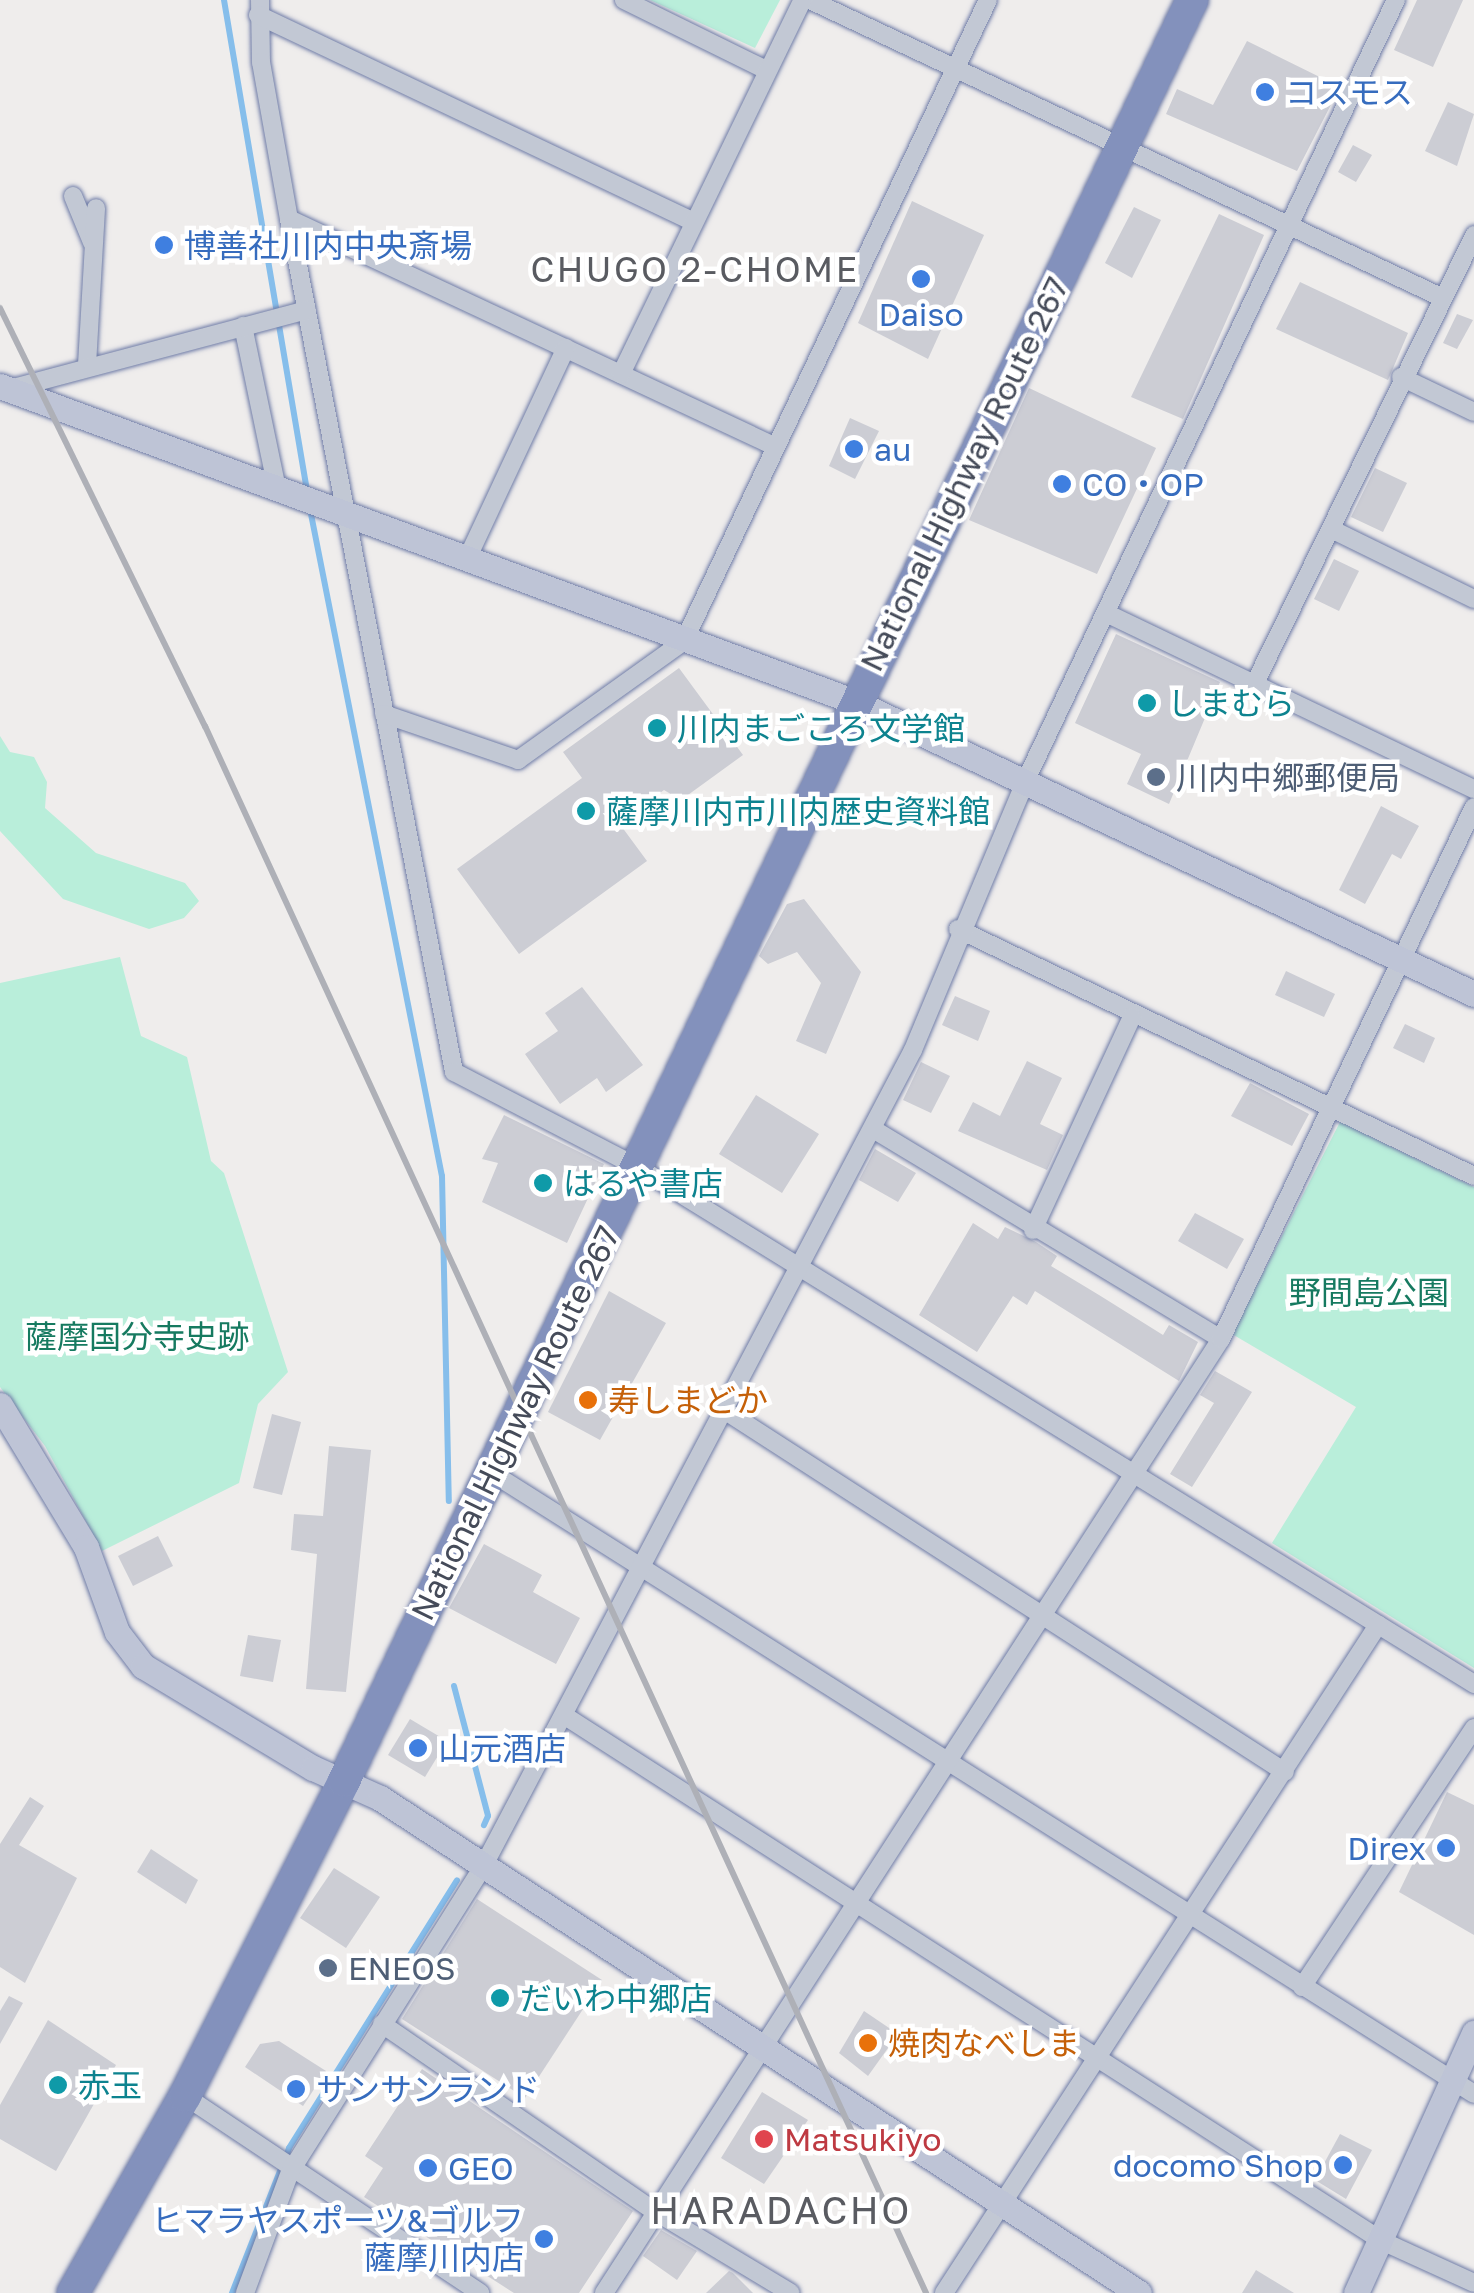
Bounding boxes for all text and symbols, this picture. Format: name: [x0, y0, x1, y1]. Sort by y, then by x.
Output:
place label: コスモス: [1285, 73, 1413, 111]
marker: コスモス: [1254, 81, 1276, 103]
place label: 博善社川内中央斎場: [184, 226, 472, 264]
marker: 博善社川内中央斎場: [153, 234, 175, 256]
district label: CHUGO 2-CHOME: [530, 248, 860, 290]
marker: Daiso: [910, 268, 932, 290]
street label: National Highway Route 267: [852, 271, 1076, 677]
place label: Daiso: [878, 295, 964, 333]
place label: au: [874, 430, 911, 468]
marker: au: [843, 438, 865, 460]
place label: CO・OP: [1082, 465, 1204, 503]
marker: CO・OP: [1051, 473, 1073, 495]
place label: しまむら: [1167, 684, 1295, 722]
marker: しまむら: [1136, 692, 1158, 714]
place label: 川内まごころ文学館: [677, 709, 965, 747]
marker: 川内まごころ文学館: [646, 717, 668, 739]
place label: 川内中郷郵便局: [1176, 758, 1400, 796]
marker: 川内中郷郵便局: [1145, 766, 1167, 788]
place label: 薩摩川内市川内歴史資料館: [606, 792, 990, 830]
marker: 薩摩川内市川内歴史資料館: [575, 800, 597, 822]
place label: はるや書店: [563, 1164, 723, 1202]
marker: はるや書店: [532, 1172, 554, 1194]
street label: National Highway Route 267: [403, 1220, 627, 1626]
park label: 野間島公園: [1289, 1273, 1449, 1311]
park label: 薩摩国分寺史跡: [25, 1317, 249, 1355]
place label: 寿しまどか: [608, 1381, 768, 1419]
marker: 寿しまどか: [577, 1389, 599, 1411]
place label: 山元酒店: [438, 1729, 566, 1767]
marker: 山元酒店: [407, 1737, 429, 1759]
place label: Direx: [1347, 1829, 1426, 1867]
marker: Direx: [1435, 1837, 1457, 1859]
place label: ENEOS: [348, 1949, 455, 1987]
marker: ENEOS: [317, 1957, 339, 1979]
place label: だいわ中郷店: [520, 1979, 712, 2017]
marker: だいわ中郷店: [489, 1987, 511, 2009]
place label: 焼肉なべしま: [888, 2024, 1080, 2062]
marker: 焼肉なべしま: [857, 2032, 879, 2054]
place label: 赤玉: [78, 2066, 142, 2104]
place label: サンサンランド: [316, 2070, 540, 2108]
marker: 赤玉: [47, 2074, 69, 2096]
marker: サンサンランド: [285, 2078, 307, 2100]
place label: Matsukiyo: [784, 2120, 942, 2158]
marker: Matsukiyo: [753, 2128, 775, 2150]
place label: docomo Shop: [1113, 2146, 1323, 2184]
place label: GEO: [448, 2149, 514, 2187]
marker: docomo Shop: [1332, 2154, 1354, 2176]
marker: GEO: [417, 2157, 439, 2179]
district label: HARADACHO: [650, 2187, 912, 2233]
place label: ヒマラヤスポーツ&ゴルフ 薩摩川内店: [151, 2202, 524, 2277]
marker: ヒマラヤスポーツ&ゴルフ 薩摩川内店: [533, 2228, 555, 2250]

